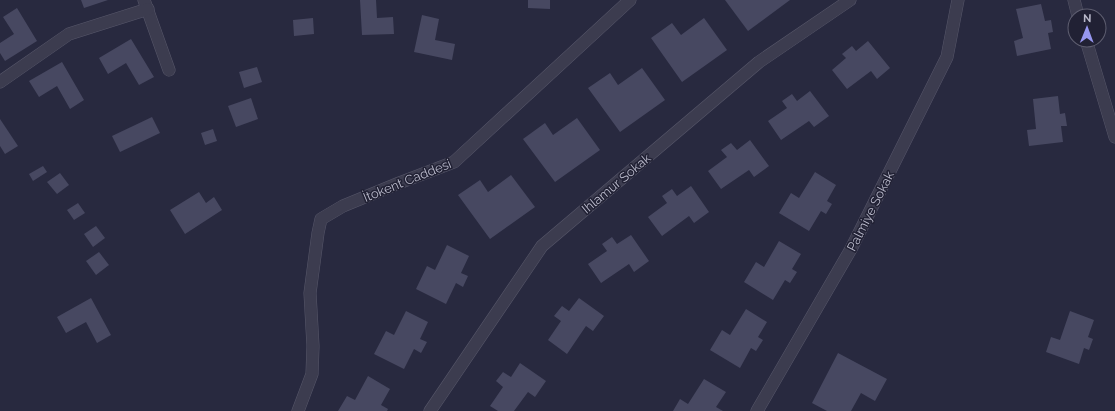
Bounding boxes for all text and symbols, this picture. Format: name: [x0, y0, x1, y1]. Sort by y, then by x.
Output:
north arrow: [1067, 8, 1107, 48]
text: N: [1083, 12, 1091, 25]
street label: Ihlamur Sokak: [579, 150, 654, 216]
street label: İtokent Caddesi: [361, 155, 453, 205]
street label: Palmiye Sokak: [844, 169, 897, 254]

